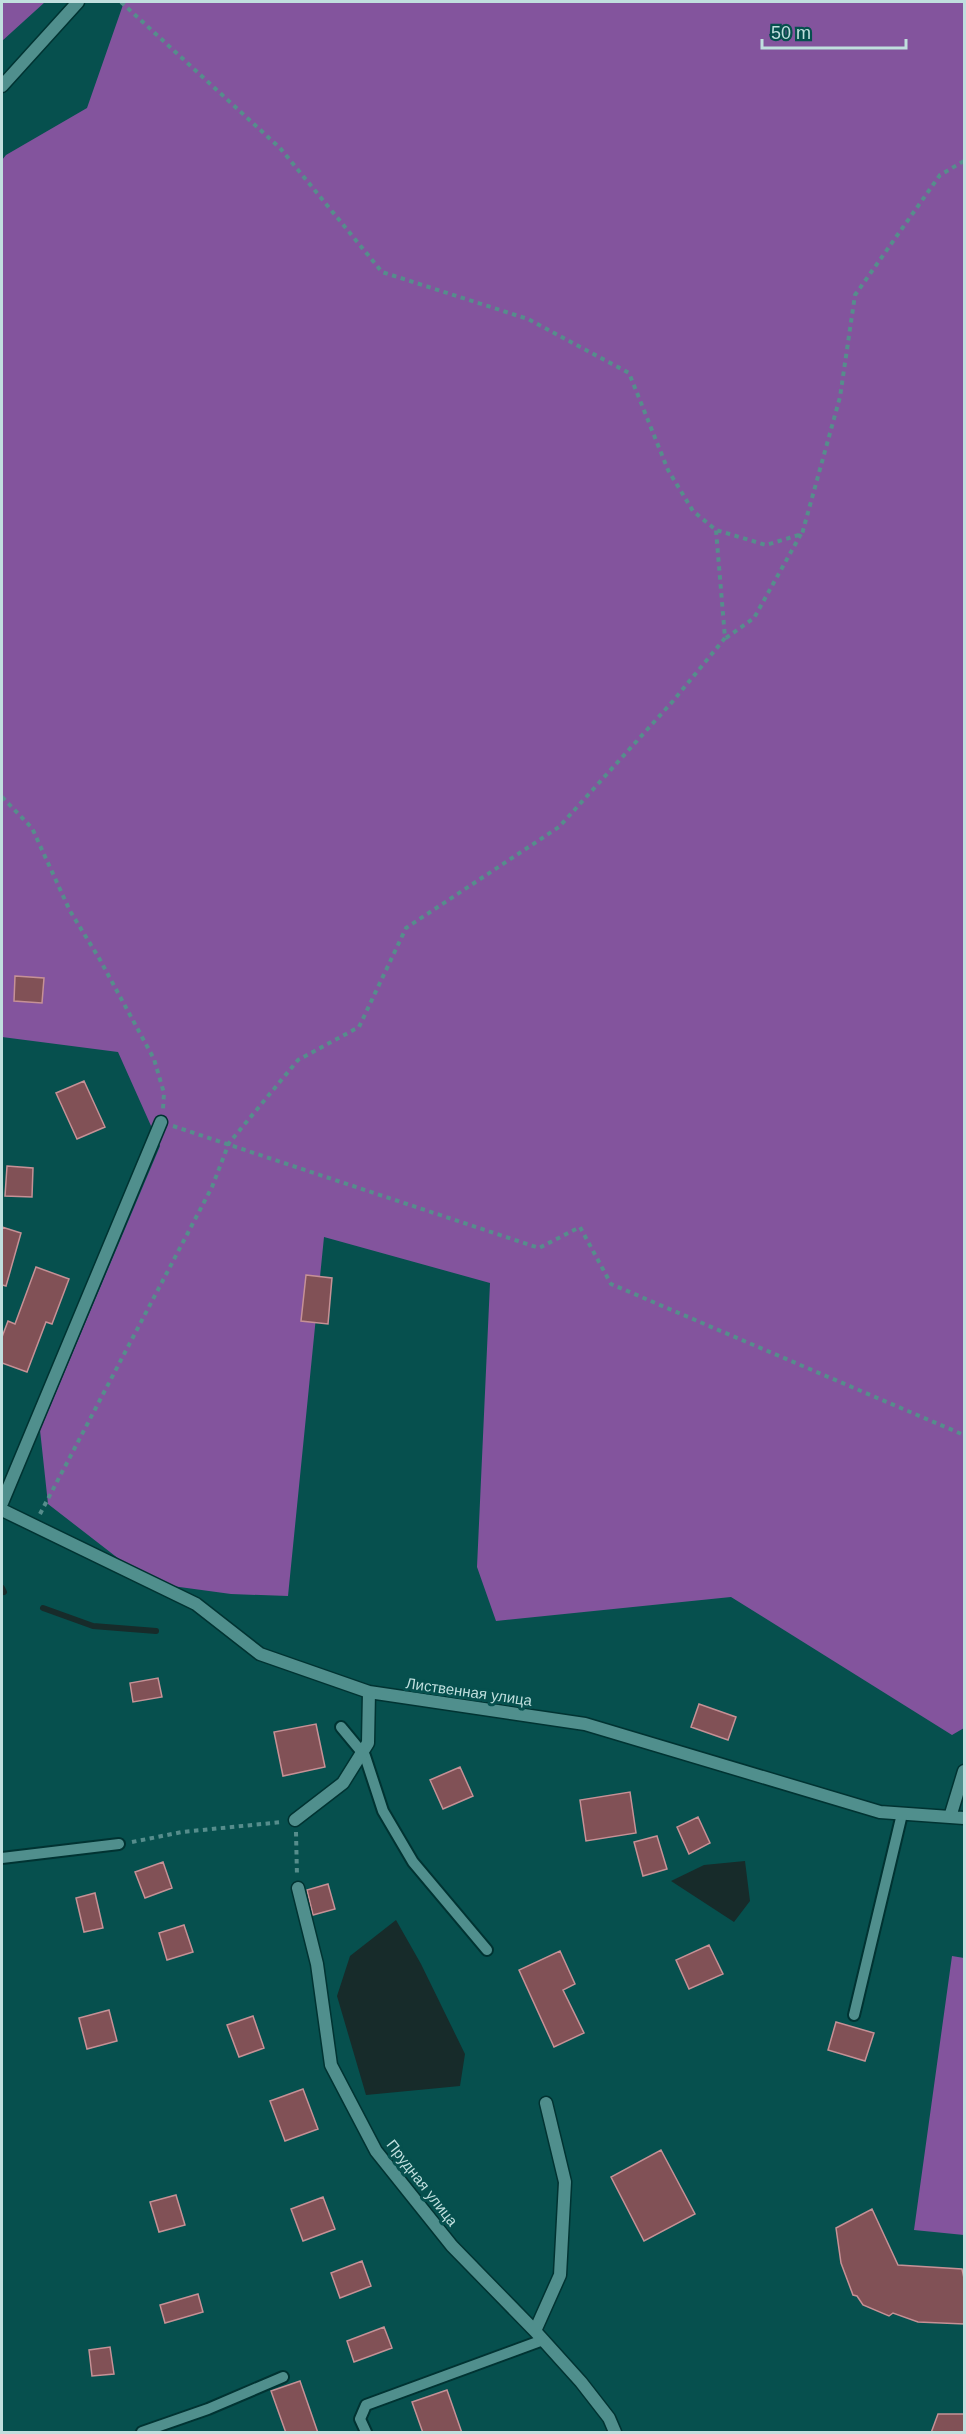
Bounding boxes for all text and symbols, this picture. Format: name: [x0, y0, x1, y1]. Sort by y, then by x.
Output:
scale bar: [762, 12, 906, 50]
text: 50 m: [771, 23, 811, 43]
street label: Лиственная улица: [405, 1674, 534, 1709]
street label: Прудная улица: [383, 2136, 462, 2230]

